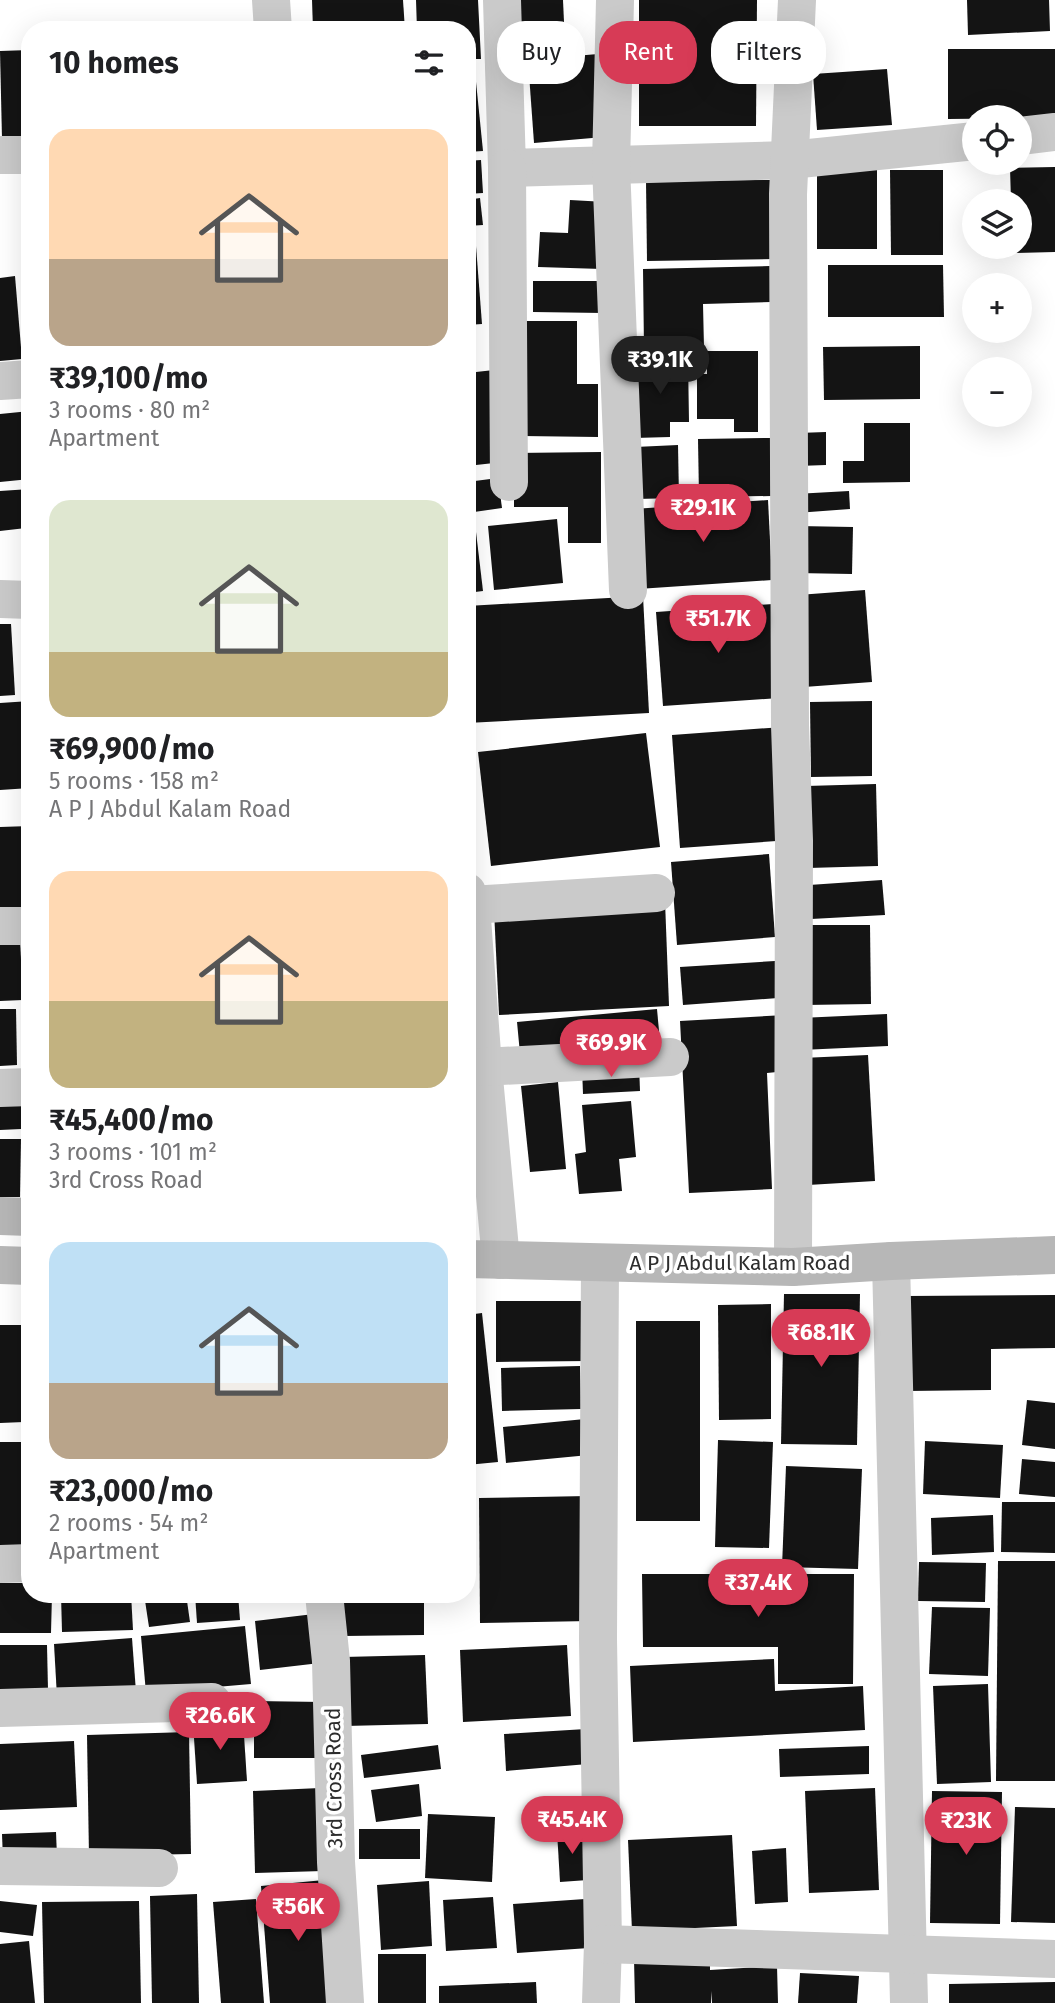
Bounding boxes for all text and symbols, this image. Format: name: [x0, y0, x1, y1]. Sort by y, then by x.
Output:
chip: Buy: [497, 21, 585, 84]
chip: Rent: [599, 21, 697, 84]
chip: Filters: [711, 21, 826, 84]
icon: filters: [410, 44, 448, 82]
text: 10 homes: [49, 45, 179, 81]
map controls: [962, 105, 1032, 427]
button: locate: [962, 105, 1032, 175]
icon: home: [186, 175, 312, 301]
button: layers: [962, 189, 1032, 259]
button: +: [962, 273, 1032, 343]
pin: ₹39.1K: [603, 336, 717, 396]
text: ₹39.1K: [627, 345, 693, 373]
button: −: [962, 357, 1032, 427]
text: ₹39,100/mo: [49, 360, 208, 396]
text: 3 rooms · 80 m²: [49, 396, 210, 424]
text: Apartment: [49, 424, 159, 452]
pin: ₹29.1K: [646, 484, 760, 544]
text: ₹29.1K: [670, 493, 736, 521]
icon: home: [186, 546, 312, 672]
pin: ₹51.7K: [661, 596, 775, 655]
text: ₹51.7K: [686, 604, 751, 632]
text: ₹69,900/mo: [49, 731, 215, 767]
text: 5 rooms · 158 m²: [49, 767, 219, 795]
text: A P J Abdul Kalam Road: [49, 795, 291, 823]
icon: home: [186, 917, 312, 1043]
pin: ₹69.9K: [554, 1020, 668, 1079]
text: ₹69.9K: [576, 1028, 646, 1056]
text: ₹45,400/mo: [49, 1102, 214, 1138]
text: 3 rooms · 101 m²: [49, 1138, 217, 1166]
text: 3rd Cross Road: [49, 1166, 203, 1194]
street label: A P J Abdul Kalam Road: [629, 1250, 851, 1276]
icon: home: [186, 1288, 312, 1414]
pin: ₹68.1K: [764, 1310, 878, 1369]
text: ₹68.1K: [787, 1318, 855, 1346]
text: ₹23,000/mo: [49, 1473, 213, 1509]
text: 2 rooms · 54 m²: [49, 1509, 208, 1537]
text: Apartment: [49, 1537, 159, 1565]
pin: ₹37.4K: [701, 1560, 815, 1619]
text: ₹37.4K: [724, 1568, 792, 1596]
pin: ₹26.6K: [163, 1692, 277, 1752]
text: ₹26.6K: [185, 1701, 255, 1729]
street label: 3rd Cross Road: [320, 1707, 348, 1849]
pin: ₹45.4K: [515, 1797, 629, 1856]
pin: ₹23K: [925, 1798, 1007, 1857]
text: ₹45.4K: [537, 1805, 607, 1833]
text: ₹23K: [941, 1806, 991, 1834]
pin: ₹56K: [257, 1884, 339, 1943]
text: ₹56K: [272, 1892, 324, 1920]

